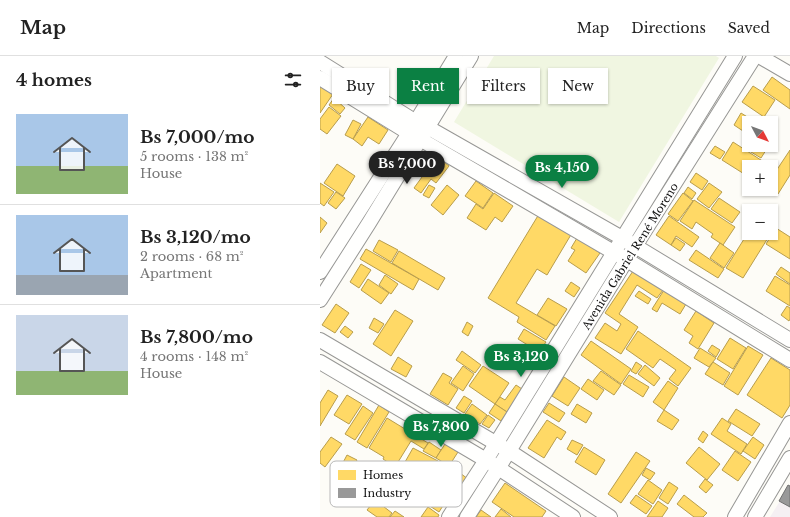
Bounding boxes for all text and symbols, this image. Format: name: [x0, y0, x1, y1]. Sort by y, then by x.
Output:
text: Map: [20, 16, 66, 39]
text: Map: [577, 19, 609, 37]
text: Directions: [631, 19, 706, 37]
text: Saved: [728, 19, 770, 37]
chip: Buy: [332, 68, 389, 104]
chip: Rent: [397, 68, 459, 104]
chip: Filters: [467, 68, 540, 104]
chip: New: [548, 68, 608, 104]
icon: filters: [282, 69, 304, 91]
text: 4 homes: [16, 70, 92, 91]
north arrow: [742, 116, 778, 152]
map controls: [742, 116, 778, 240]
text: Bs 7,000/mo: [140, 127, 255, 148]
icon: home: [48, 130, 96, 178]
text: 5 rooms · 138 m²: [140, 148, 248, 165]
pin: Bs 7,000: [366, 151, 448, 185]
text: Bs 7,000: [378, 155, 436, 172]
pin: Bs 4,150: [521, 155, 603, 189]
text: Bs 4,150: [534, 159, 590, 176]
button: +: [742, 160, 778, 196]
text: House: [140, 165, 182, 182]
street label: Avenida Gabriel René Moreno: [578, 180, 681, 333]
button: −: [742, 204, 778, 240]
text: Bs 3,120/mo: [140, 227, 251, 248]
icon: home: [48, 231, 96, 279]
text: 2 rooms · 68 m²: [140, 248, 243, 265]
text: Apartment: [140, 265, 212, 282]
text: Bs 7,800/mo: [140, 327, 253, 348]
icon: home: [48, 331, 96, 379]
pin: Bs 3,120: [480, 344, 562, 378]
text: 4 rooms · 148 m²: [140, 348, 248, 365]
text: Bs 3,120: [493, 348, 549, 365]
text: House: [140, 365, 182, 382]
pin: Bs 7,800: [400, 414, 482, 448]
text: Bs 7,800: [412, 418, 470, 435]
legend: [330, 461, 462, 507]
text: Homes: [363, 468, 403, 482]
text: Industry: [363, 486, 411, 500]

